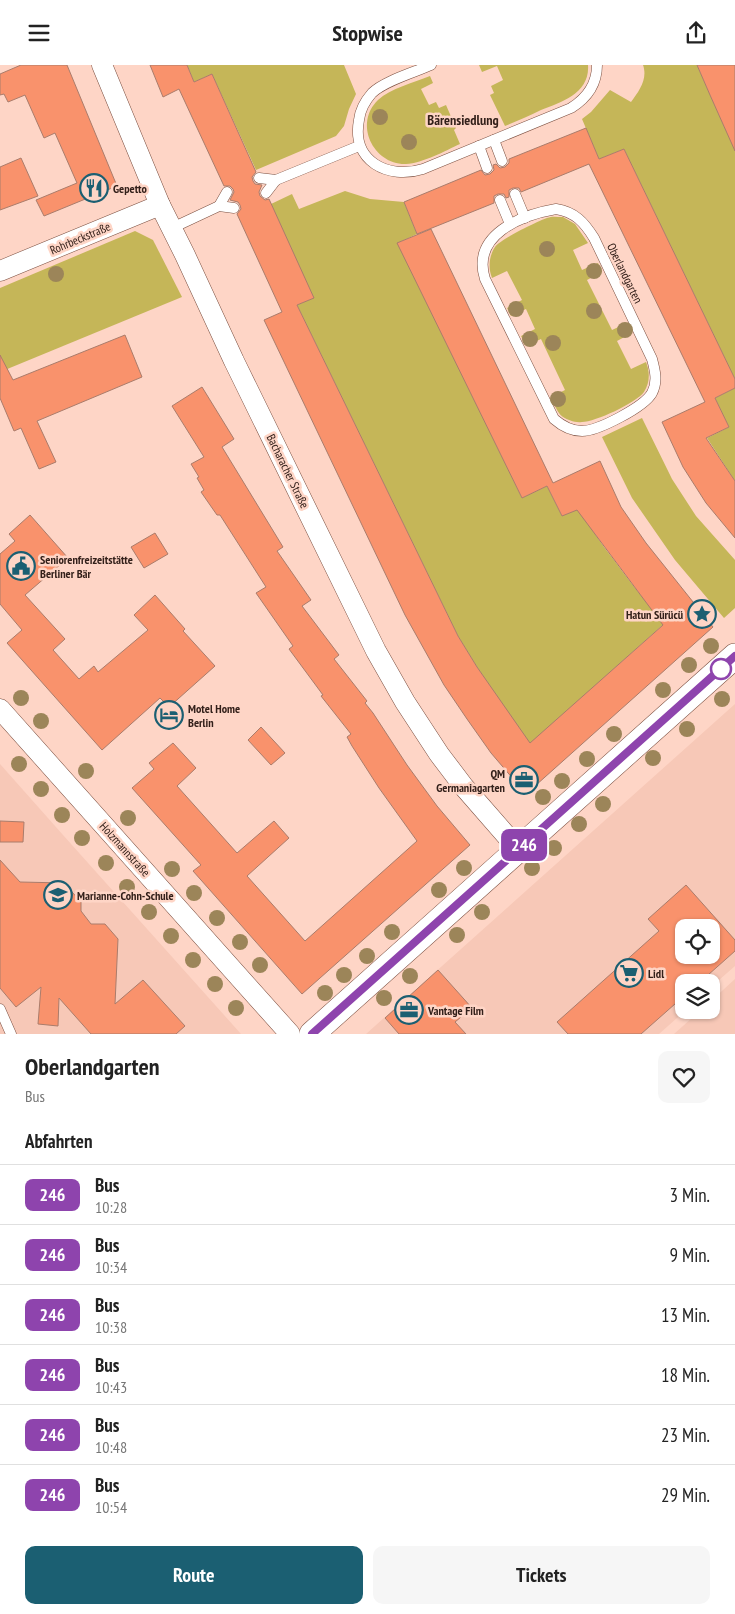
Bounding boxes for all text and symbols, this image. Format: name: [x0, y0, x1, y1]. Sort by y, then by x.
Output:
icon: menu: [25, 19, 53, 47]
text: Stopwise: [332, 19, 403, 47]
icon: share: [682, 19, 710, 47]
district label: Bärensiedlung: [427, 111, 499, 129]
restaurant icon: Gepetto: [79, 173, 109, 203]
place label: Gepetto: [113, 181, 148, 196]
street label: Rohrbeckstraße: [47, 219, 113, 257]
street label: Oberlandgarten: [604, 240, 646, 306]
street label: Bacharacher Straße: [264, 432, 312, 511]
public building icon: Seniorenfreizeitstätte Berliner Bär: [6, 551, 36, 581]
place label: Seniorenfreizeitstätte Berliner Bär: [40, 552, 133, 581]
place icon: Hatun Sürücü: [687, 599, 717, 629]
place label: Hatun Sürücü: [626, 607, 683, 622]
unlabelled marker: [710, 658, 732, 680]
hotel icon: Motel Home Berlin: [154, 700, 184, 730]
place label: Motel Home Berlin: [188, 701, 240, 730]
office icon: QM Germaniagarten: [509, 765, 539, 795]
place label: QM Germaniagarten: [436, 766, 505, 795]
street label: Holzmannstraße: [97, 819, 153, 879]
line badge: 246: [495, 829, 553, 861]
text: 246: [511, 833, 537, 856]
school or university icon: Marianne-Cohn-Schule: [43, 880, 73, 910]
place label: Marianne-Cohn-Schule: [77, 888, 174, 903]
map controls: [675, 919, 720, 1019]
button: locate: [675, 919, 720, 964]
supermarket icon: Lidl: [614, 958, 644, 988]
place label: Lidl: [648, 966, 664, 981]
button: layers: [675, 974, 720, 1019]
office icon: Vantage Film: [394, 995, 424, 1025]
place label: Vantage Film: [427, 1003, 484, 1018]
text: Oberlandgarten: [25, 1051, 160, 1082]
button: heart: [658, 1051, 710, 1103]
text: Bus: [25, 1086, 45, 1106]
text: Abfahrten: [25, 1129, 92, 1153]
text: Bus: [95, 1173, 119, 1197]
text: 246: [40, 1183, 65, 1206]
text: 3 Min.: [669, 1183, 710, 1207]
text: 10:28: [95, 1197, 127, 1217]
text: Bus: [95, 1233, 119, 1257]
text: 246: [40, 1243, 65, 1266]
text: 9 Min.: [669, 1243, 710, 1267]
text: 10:34: [95, 1257, 127, 1277]
text: Bus: [95, 1293, 119, 1317]
text: 246: [40, 1303, 65, 1326]
text: 13 Min.: [661, 1303, 710, 1327]
text: 10:38: [95, 1317, 127, 1337]
text: Bus: [95, 1353, 119, 1377]
text: 246: [40, 1363, 65, 1386]
text: 18 Min.: [661, 1363, 710, 1387]
text: 10:43: [95, 1377, 127, 1397]
text: Bus: [95, 1413, 119, 1437]
text: 246: [40, 1423, 65, 1446]
text: 23 Min.: [661, 1423, 710, 1447]
text: 10:48: [95, 1437, 127, 1457]
text: Bus: [95, 1473, 119, 1497]
text: 246: [40, 1483, 65, 1506]
text: 29 Min.: [661, 1483, 710, 1507]
text: 10:54: [95, 1497, 127, 1517]
button: Route: [25, 1546, 363, 1604]
button: Tickets: [373, 1546, 710, 1604]

